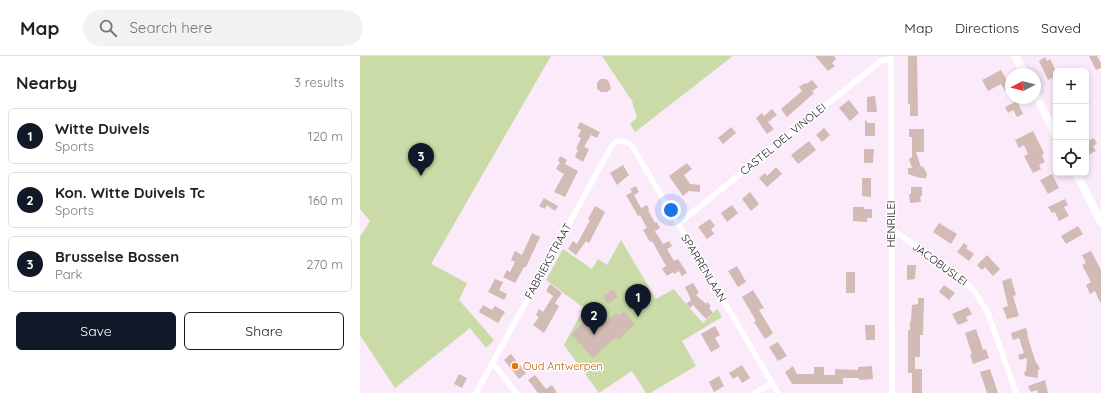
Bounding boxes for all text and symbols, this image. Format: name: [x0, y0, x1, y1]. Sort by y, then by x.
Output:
search box: [83, 10, 363, 46]
text: Map: [20, 16, 59, 40]
icon: search: [97, 17, 119, 39]
text: Search here: [129, 18, 212, 37]
text: Map: [904, 19, 933, 37]
text: Directions: [955, 19, 1019, 37]
text: Saved: [1041, 19, 1081, 37]
north arrow: [1005, 68, 1041, 104]
map controls: [1053, 68, 1089, 176]
button: +: [1053, 68, 1089, 104]
text: Nearby: [16, 72, 77, 93]
text: 3 results: [294, 74, 344, 90]
street label: CASTEL DEL VINOLEI: [737, 100, 829, 178]
button: −: [1053, 104, 1089, 140]
text: Witte Duivels: [55, 119, 150, 138]
text: 1: [27, 128, 33, 144]
text: 120 m: [308, 128, 343, 144]
text: Sports: [55, 138, 94, 154]
button: locate: [1053, 140, 1089, 176]
pin: 3: [408, 143, 434, 176]
text: Kon. Witte Duivels Tc: [55, 183, 205, 202]
text: 2: [26, 192, 34, 208]
text: 160 m: [308, 192, 343, 208]
your location: [661, 200, 681, 220]
street label: HENRILEI: [884, 200, 898, 248]
text: Sports: [55, 202, 94, 218]
street label: FABRIEKSTRAAT: [521, 220, 575, 301]
street label: SPARRENLAAN: [678, 232, 730, 304]
street label: JACOBUSLEI: [910, 239, 970, 289]
text: Brusselse Bossen: [55, 247, 179, 266]
text: 3: [27, 256, 33, 272]
text: 270 m: [306, 256, 343, 272]
text: Park: [55, 266, 83, 282]
pin: 1: [625, 284, 651, 317]
pin: 2: [581, 302, 607, 335]
button: Save: [16, 312, 176, 350]
button: Share: [184, 312, 344, 350]
place label: Oud Antwerpen: [523, 359, 603, 373]
marker: Oud Antwerpen: [510, 361, 520, 371]

